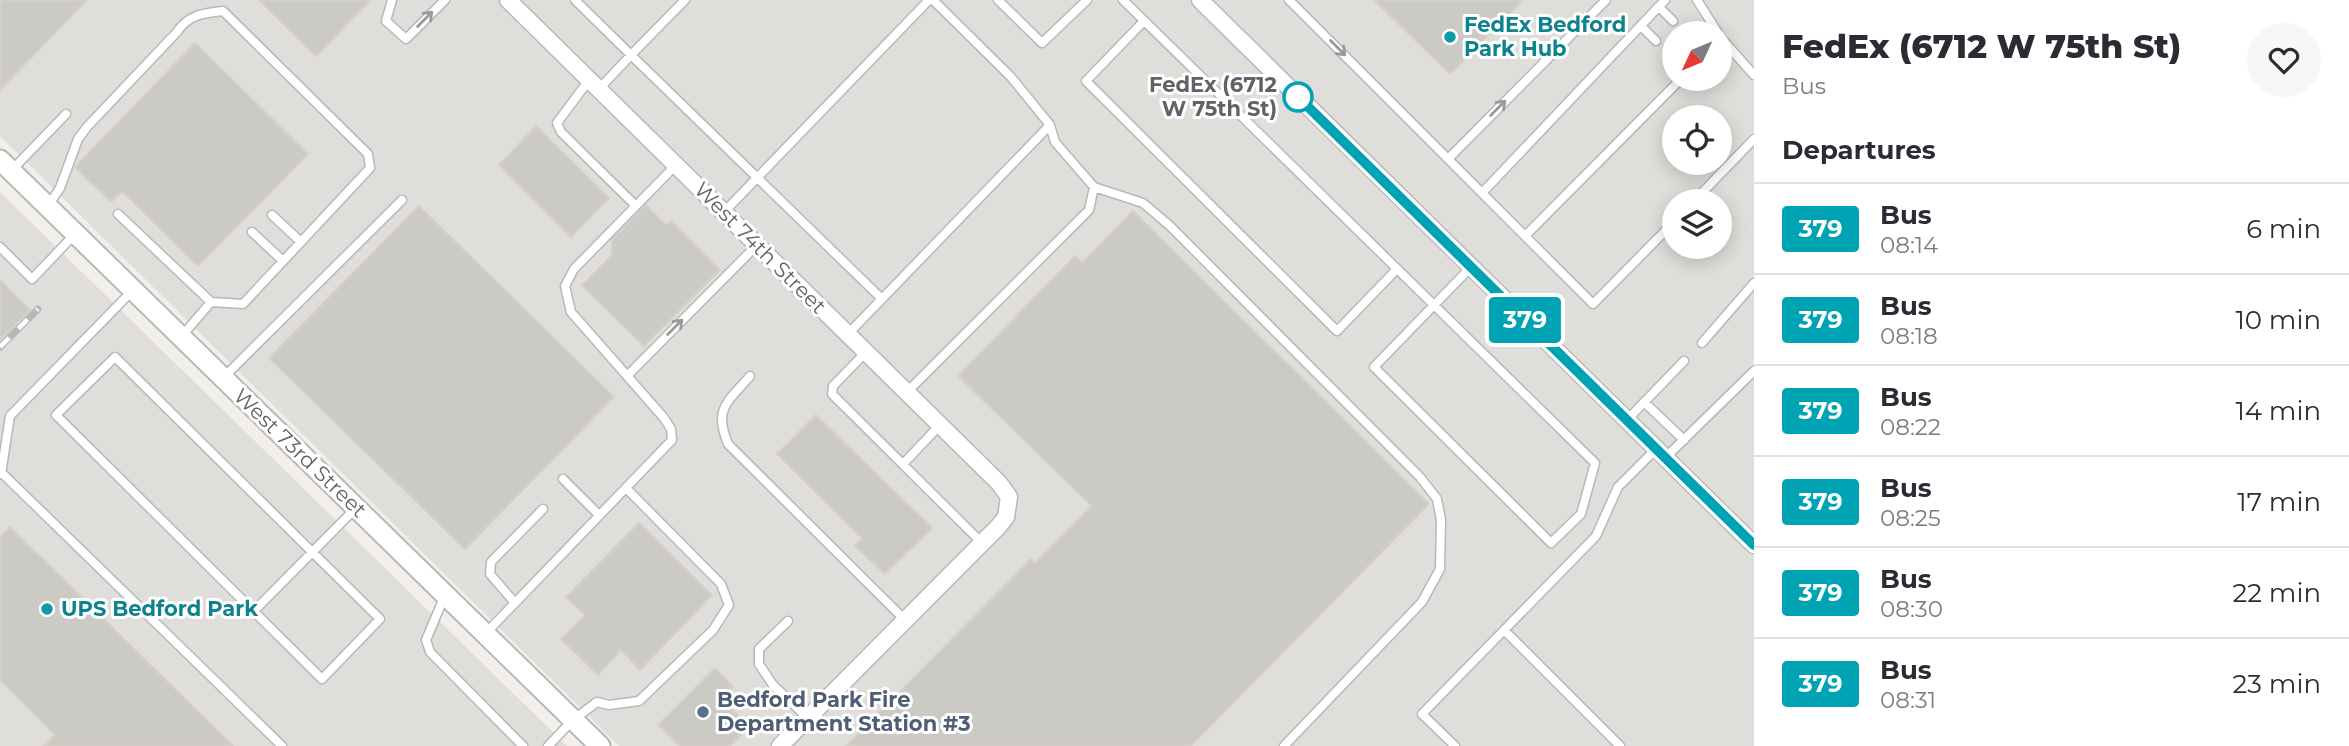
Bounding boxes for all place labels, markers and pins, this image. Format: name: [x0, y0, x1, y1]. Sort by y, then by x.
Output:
place label: FedEx Bedford Park Hub: [1464, 12, 1626, 61]
marker: FedEx Bedford Park Hub: [1442, 29, 1458, 45]
place label: FedEx (6712 W 75th St): [1149, 72, 1277, 121]
marker: FedEx (6712 W 75th St): [1283, 82, 1313, 112]
place label: UPS Bedford Park: [61, 596, 258, 621]
marker: UPS Bedford Park: [39, 601, 55, 617]
place label: Bedford Park Fire Department Station #3: [717, 687, 971, 736]
marker: Bedford Park Fire Department Station #3: [695, 704, 711, 720]

